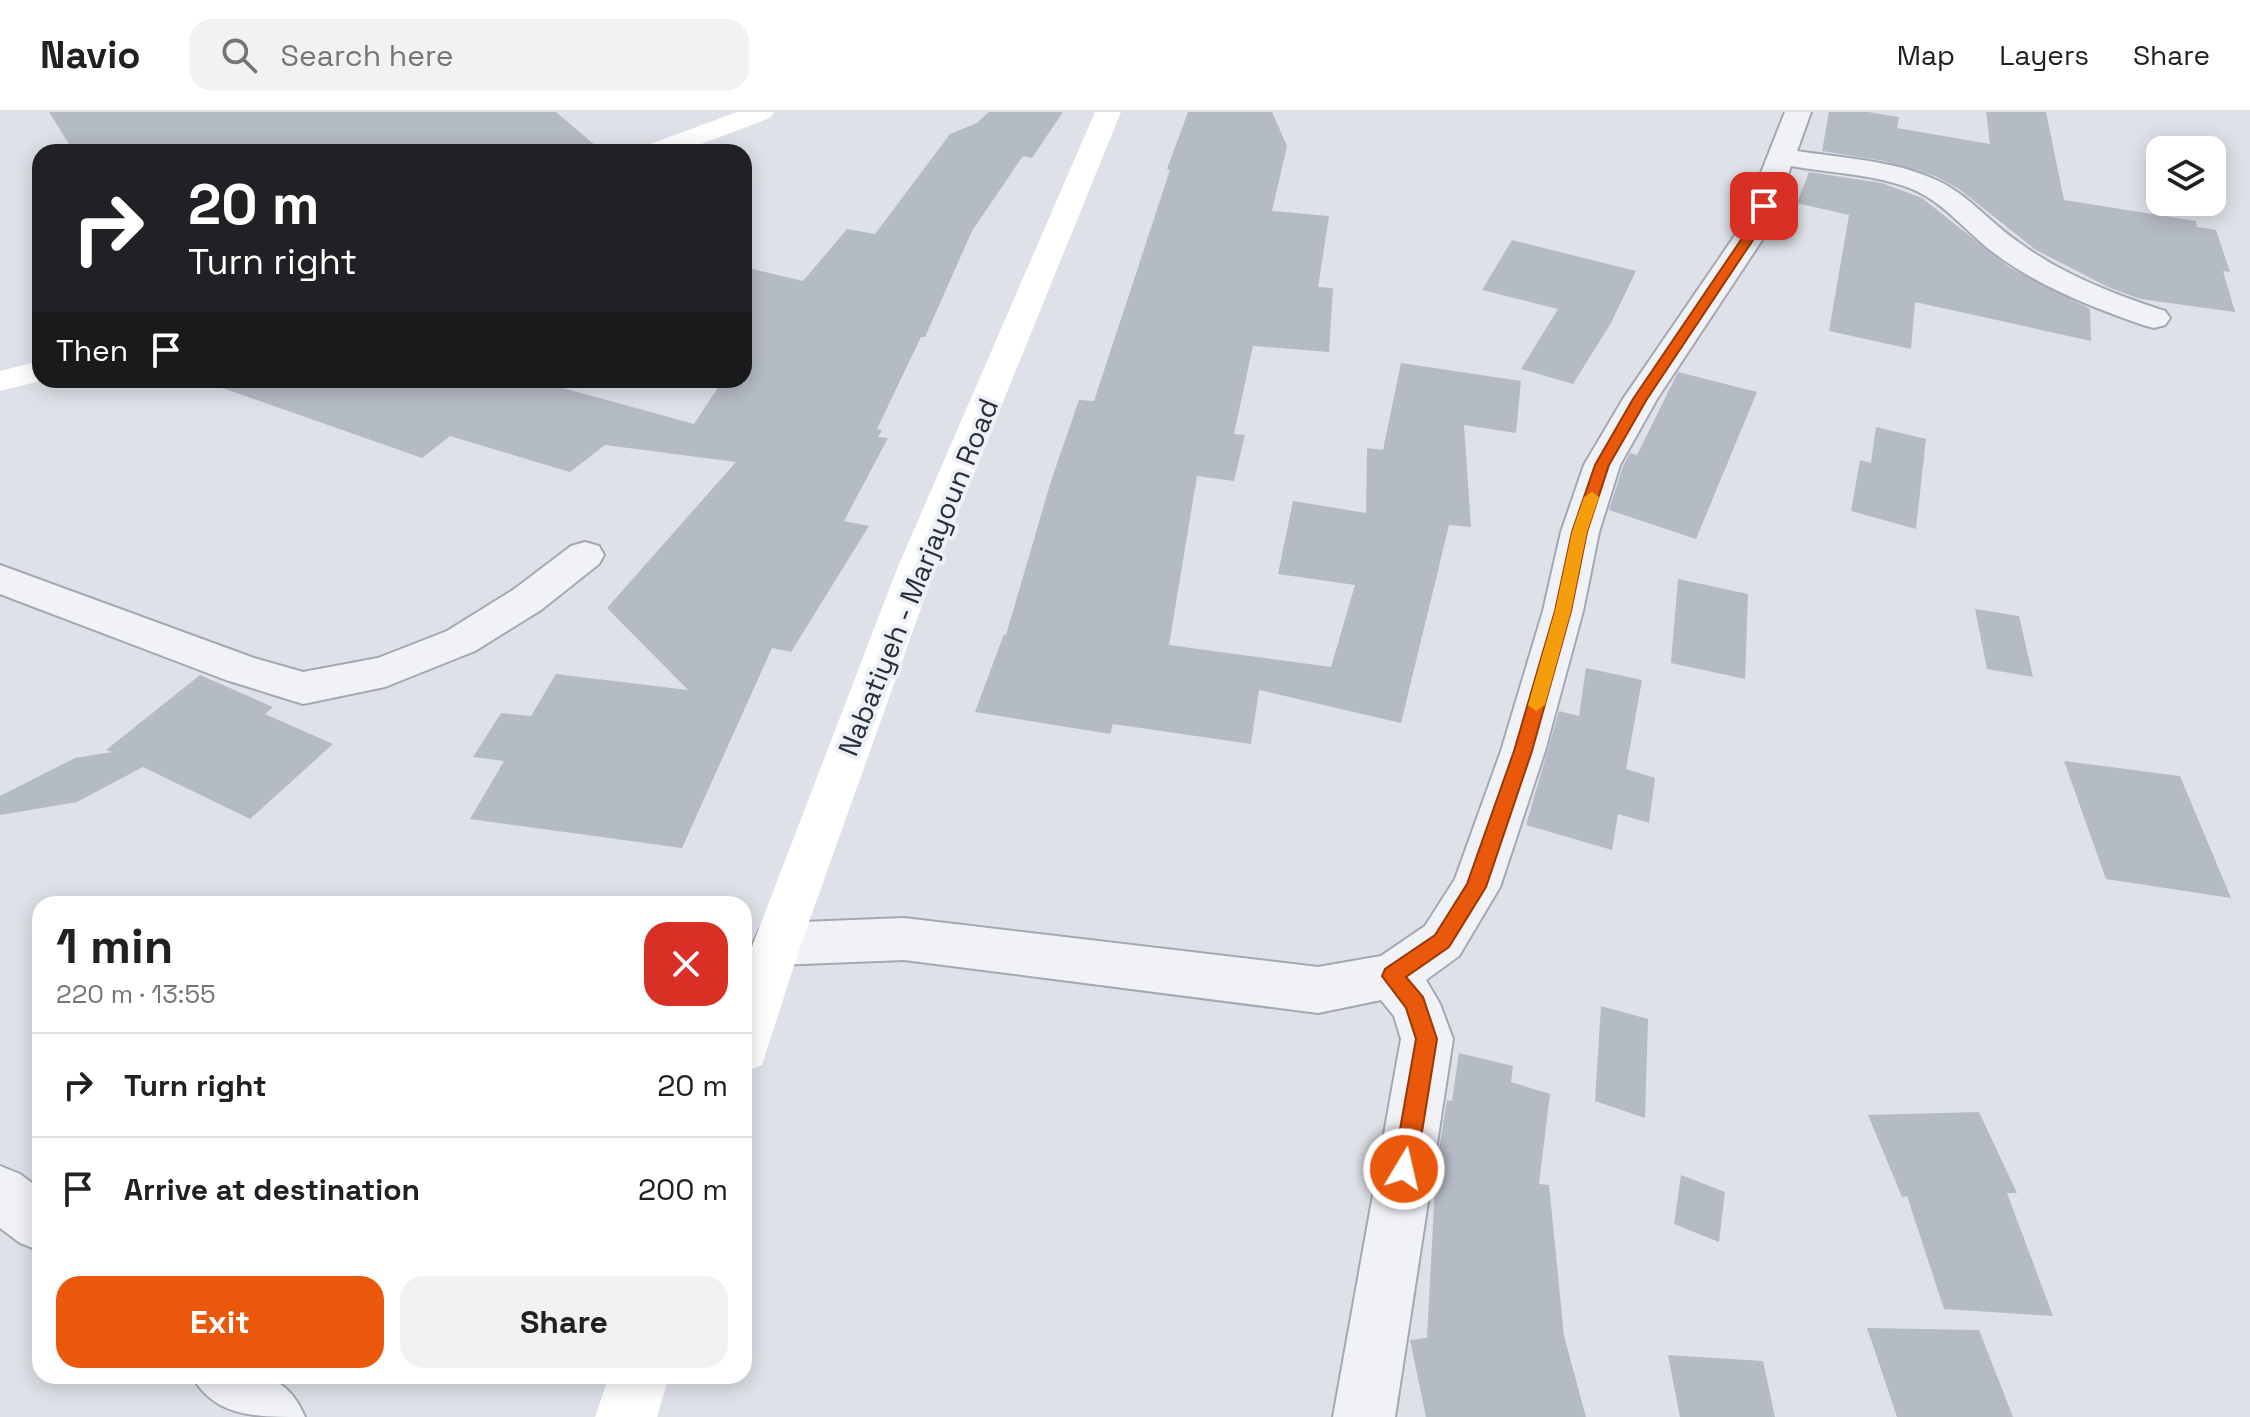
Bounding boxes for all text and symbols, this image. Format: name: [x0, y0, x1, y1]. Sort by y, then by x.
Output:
search box: [189, 19, 749, 91]
text: Navio: [40, 31, 141, 79]
icon: search: [217, 33, 261, 77]
text: Search here: [281, 36, 453, 75]
text: Map: [1897, 37, 1955, 73]
text: Layers: [1999, 37, 2089, 73]
text: Share: [2133, 37, 2210, 73]
map controls: [2146, 136, 2226, 216]
button: layers: [2146, 136, 2226, 216]
text: 20 m: [188, 169, 320, 240]
pin: [1730, 172, 1798, 240]
icon: right: [56, 176, 160, 280]
icon: arrive: [1742, 184, 1786, 228]
text: Turn right: [188, 239, 357, 285]
icon: arrive: [144, 328, 188, 372]
text: Then: [56, 331, 128, 370]
street label: Nabatiyeh - Marjayoun Road: [830, 393, 1006, 761]
text: 1 min: [56, 916, 173, 977]
button: close: [644, 922, 728, 1006]
text: 220 m · 13:55: [56, 977, 216, 1011]
icon: right: [56, 1063, 100, 1107]
text: Turn right: [124, 1066, 267, 1105]
text: 20 m: [657, 1066, 728, 1105]
position arrow: [1362, 1127, 1446, 1211]
icon: arrive: [56, 1167, 100, 1211]
text: Arrive at destination: [124, 1170, 420, 1209]
text: 200 m: [638, 1170, 728, 1209]
button: Exit: [56, 1276, 384, 1368]
button: Share: [400, 1276, 728, 1368]

